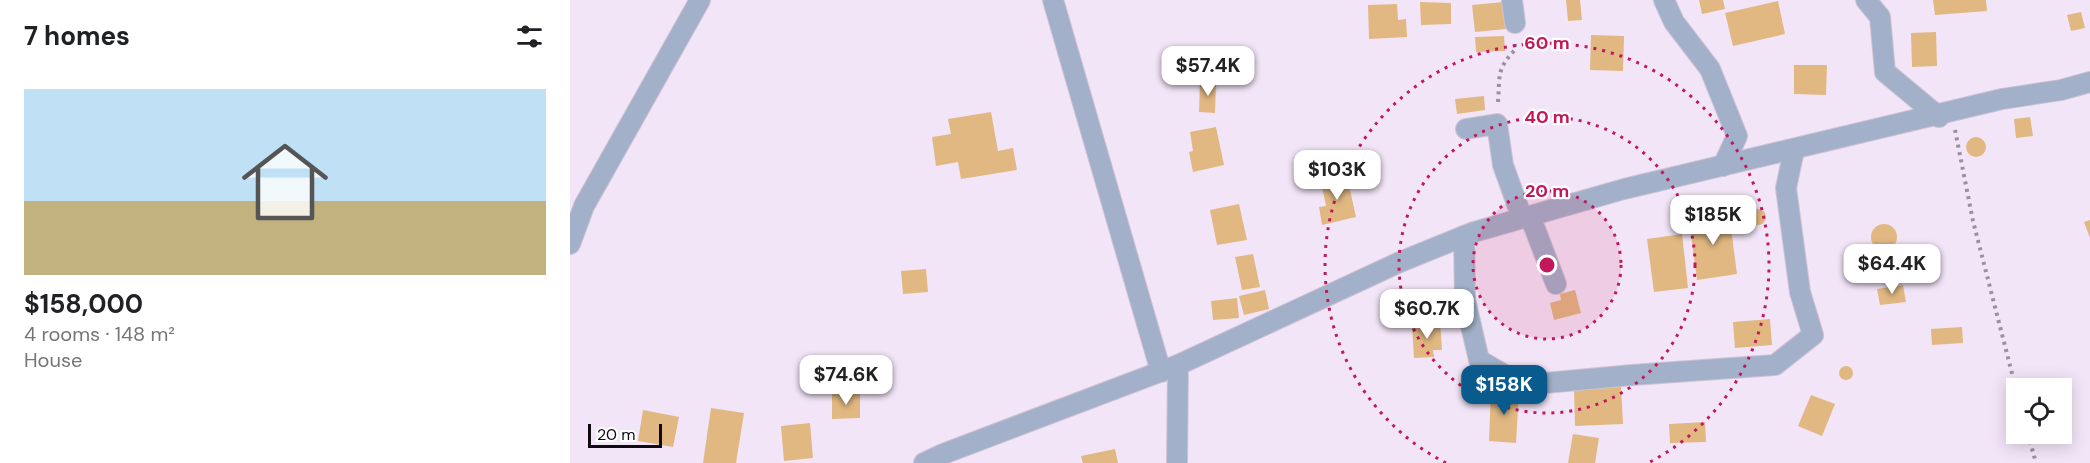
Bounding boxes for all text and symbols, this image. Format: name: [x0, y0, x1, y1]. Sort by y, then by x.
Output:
text: 7 homes: [24, 19, 130, 53]
icon: filters: [513, 20, 546, 53]
text: 60 m: [1524, 31, 1570, 55]
pin: $57.4K: [1159, 46, 1257, 97]
text: $57.4K: [1175, 52, 1241, 78]
text: 40 m: [1524, 105, 1570, 129]
icon: home: [231, 128, 339, 236]
pin: $103K: [1295, 150, 1379, 201]
text: $103K: [1308, 156, 1366, 182]
text: 20 m: [1525, 179, 1569, 203]
pin: $185K: [1671, 195, 1755, 246]
text: $185K: [1684, 201, 1742, 227]
pin: $64.4K: [1843, 244, 1941, 295]
text: $64.4K: [1858, 250, 1926, 276]
centre of rings: [1537, 255, 1557, 275]
text: $158,000: [24, 287, 143, 321]
pin: $60.7K: [1378, 289, 1476, 340]
text: $60.7K: [1394, 295, 1460, 321]
text: 4 rooms · 148 m²: [24, 321, 175, 347]
text: House: [24, 347, 82, 373]
pin: $74.6K: [797, 355, 895, 406]
text: $74.6K: [814, 361, 878, 387]
pin: $158K: [1462, 365, 1546, 416]
text: $158K: [1475, 371, 1533, 397]
map controls: [2006, 378, 2072, 444]
button: locate: [2006, 378, 2072, 444]
scale bar: [588, 421, 662, 448]
text: 20 m: [597, 424, 636, 445]

